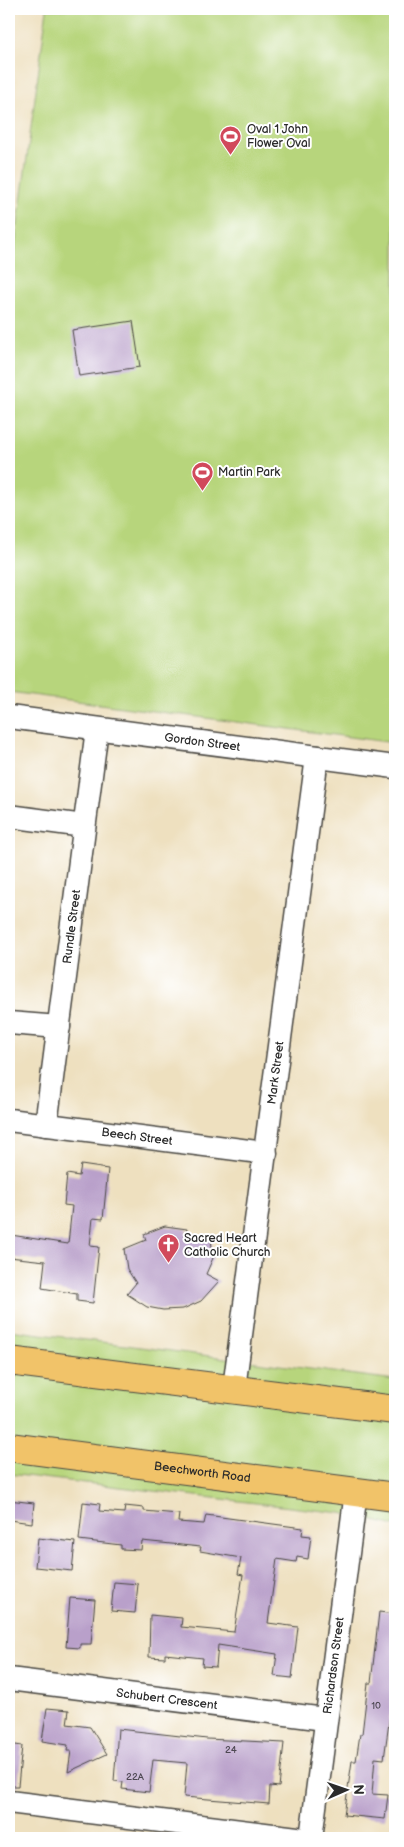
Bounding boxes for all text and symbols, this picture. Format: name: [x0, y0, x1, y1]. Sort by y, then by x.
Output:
place label: Oval 1 John Flower Oval: [247, 122, 310, 151]
sports icon: Oval 1 John Flower Oval: [219, 124, 243, 155]
sports icon: Martin Park: [190, 460, 214, 491]
place label: Martin Park: [218, 465, 280, 480]
street label: Gordon Street: [163, 730, 241, 755]
street label: Rundle Street: [60, 888, 84, 965]
street label: Mark Street: [264, 1040, 288, 1105]
street label: Beech Street: [100, 1125, 174, 1149]
place label: Sacred Heart Catholic Church: [184, 1231, 271, 1260]
church icon: Sacred Heart Catholic Church: [156, 1233, 180, 1264]
street label: Beechworth Road: [153, 1459, 252, 1486]
street label: Richardson Street: [320, 1616, 348, 1715]
street label: Schubert Crescent: [115, 1686, 218, 1713]
house number: 10: [371, 1700, 381, 1712]
house number: 24: [225, 1744, 237, 1756]
north arrow: [322, 1764, 372, 1814]
house number: 22A: [126, 1771, 145, 1783]
text: N: [350, 1784, 367, 1795]

